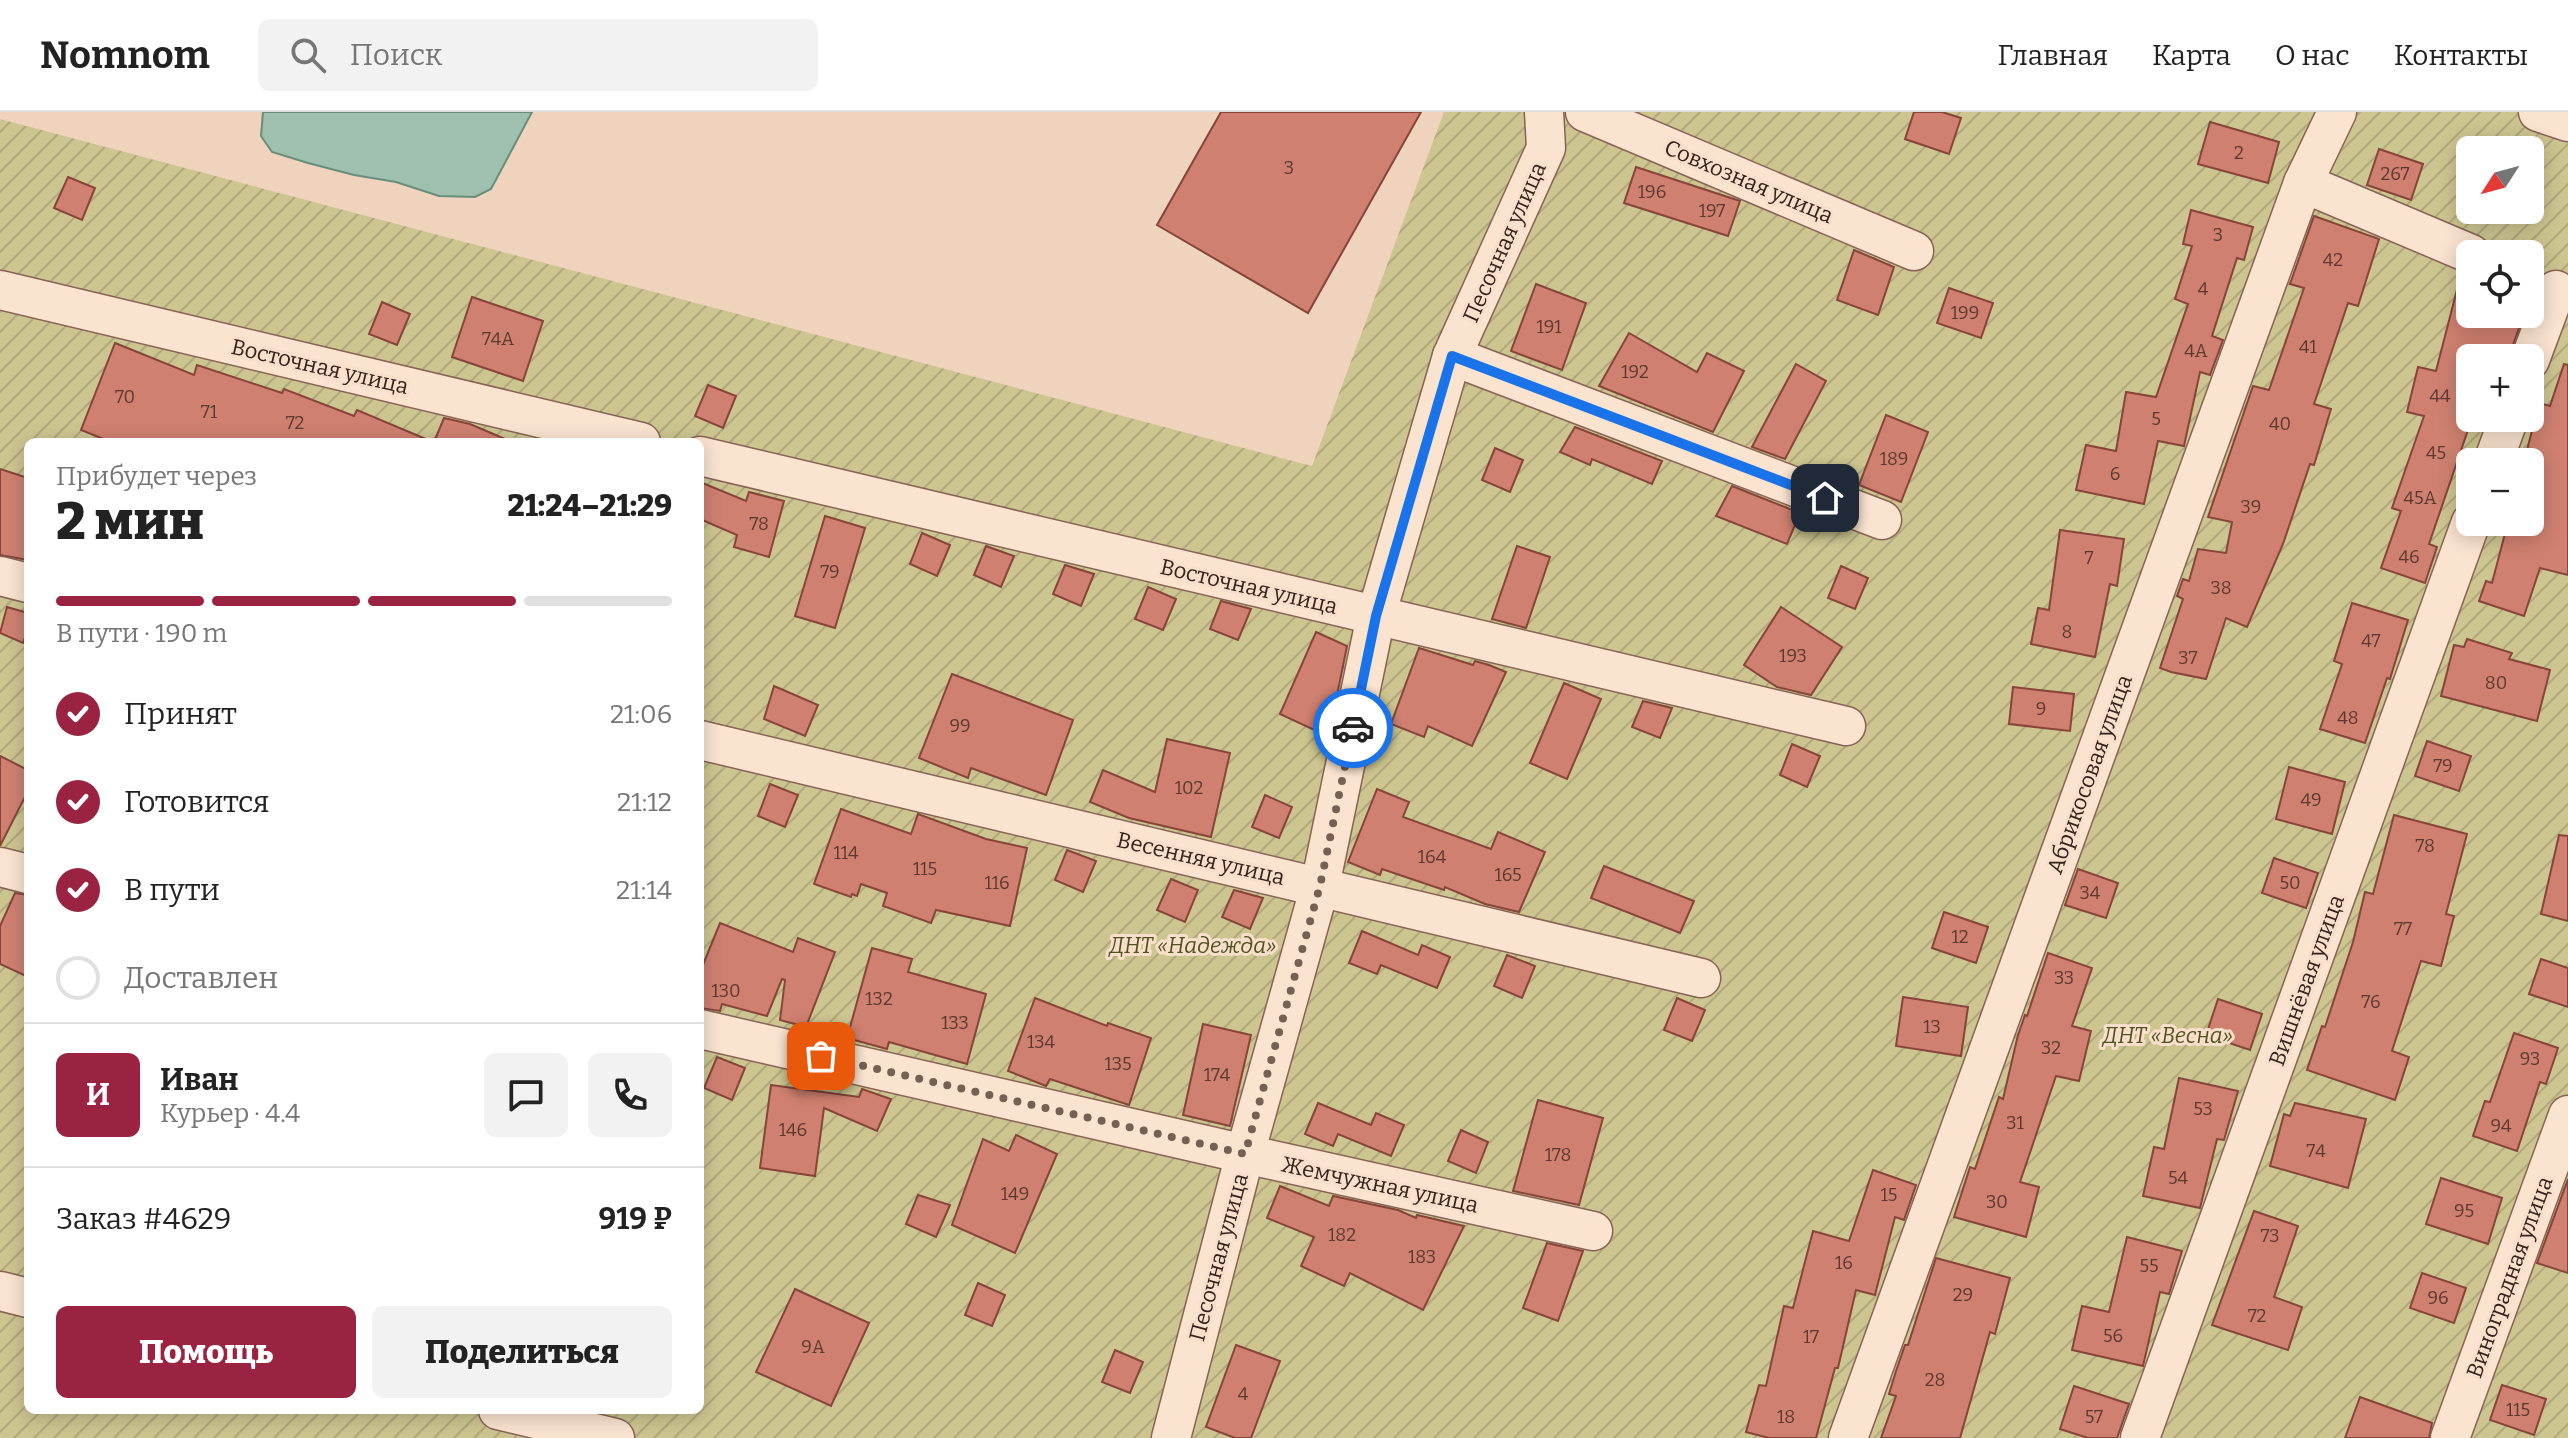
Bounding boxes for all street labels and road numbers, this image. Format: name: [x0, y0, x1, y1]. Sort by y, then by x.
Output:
street label: Совхозная улица: [1660, 134, 1837, 229]
street label: Песочная улица: [1457, 158, 1552, 327]
street label: Восточная улица: [229, 333, 411, 400]
street label: Восточная улица: [1158, 553, 1340, 620]
street label: Абрикосовая улица: [2041, 671, 2138, 877]
street label: Весенняя улица: [1114, 826, 1288, 891]
street label: Вишнёвая улица: [2263, 891, 2350, 1069]
street label: Жемчужная улица: [1279, 1150, 1481, 1219]
street label: Песочная улица: [1183, 1170, 1254, 1344]
street label: Виноградная улица: [2460, 1173, 2558, 1382]

